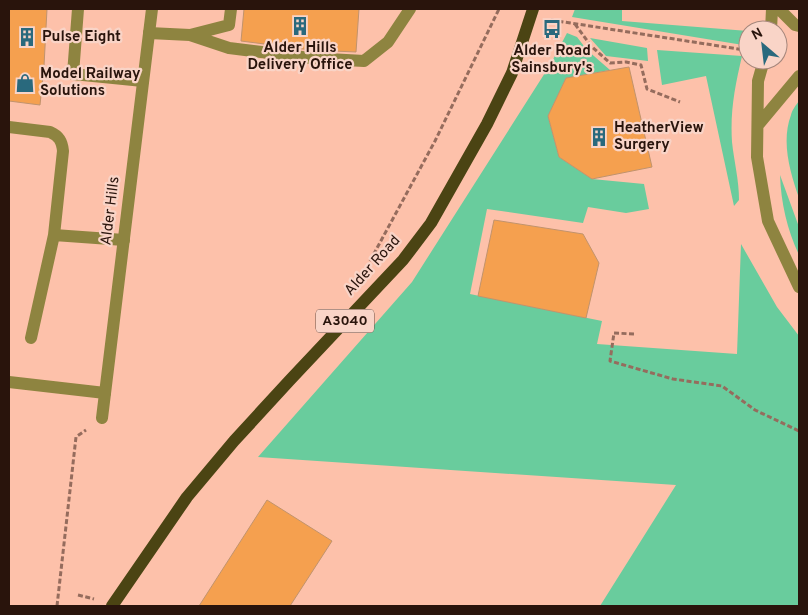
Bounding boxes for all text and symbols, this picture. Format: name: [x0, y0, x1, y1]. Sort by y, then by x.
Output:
building icon: Alder Hills Delivery Office: [289, 15, 311, 37]
bus stop icon: Alder Road Sainsbury's: [541, 18, 563, 40]
north arrow: [738, 20, 788, 70]
text: N: [749, 25, 766, 45]
building icon: Pulse Eight: [16, 26, 38, 48]
place label: Pulse Eight: [42, 28, 121, 47]
place label: Alder Hills Delivery Office: [247, 39, 353, 75]
place label: Alder Road Sainsbury's: [511, 42, 593, 78]
place label: Model Railway Solutions: [40, 65, 141, 101]
shop icon: Model Railway Solutions: [14, 72, 36, 94]
place label: HeatherView Surgery: [614, 119, 704, 155]
building icon: HeatherView Surgery: [588, 126, 610, 148]
street label: Alder Hills: [97, 175, 125, 247]
street label: Alder Road: [341, 232, 405, 300]
road number: A3040: [316, 310, 374, 332]

